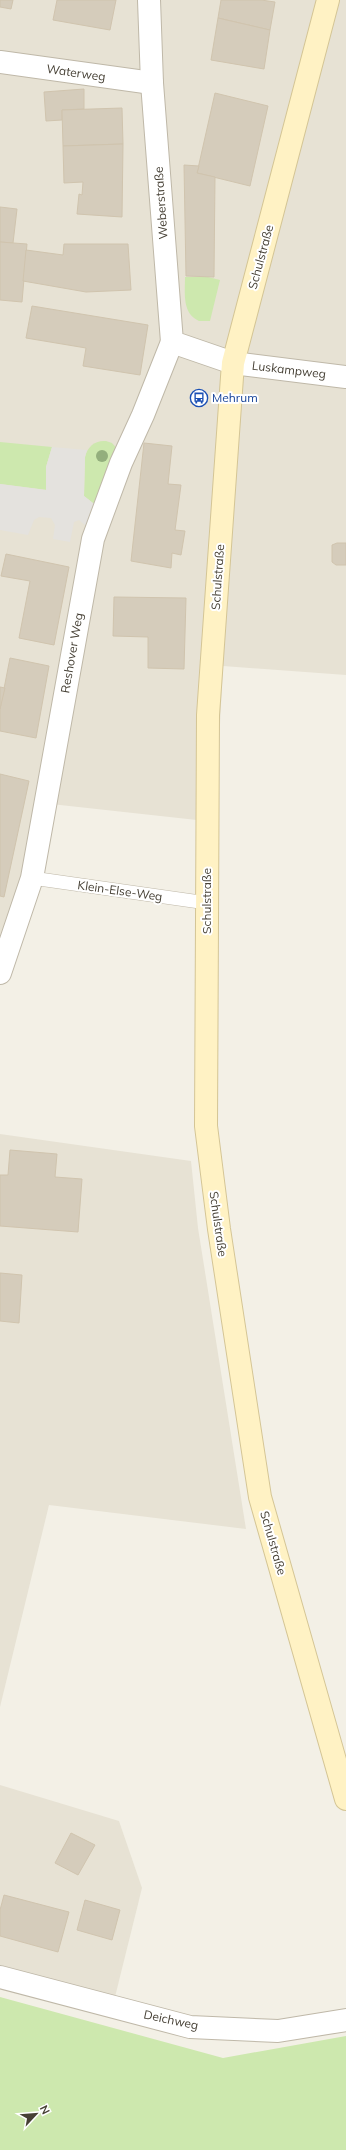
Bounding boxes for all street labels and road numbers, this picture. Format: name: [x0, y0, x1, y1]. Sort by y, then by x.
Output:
street label: Waterweg: [46, 61, 107, 84]
street label: Weberstraße: [150, 166, 171, 240]
street label: Schulstraße: [245, 223, 276, 291]
street label: Luskampweg: [251, 358, 327, 381]
street label: Schulstraße: [208, 544, 227, 610]
street label: Reshover Weg: [57, 612, 86, 694]
street label: Schulstraße: [199, 868, 214, 934]
street label: Klein-Else-Weg: [77, 877, 163, 904]
street label: Schulstraße: [206, 1190, 231, 1258]
street label: Schulstraße: [257, 1509, 290, 1577]
street label: Deichweg: [142, 2006, 200, 2033]

